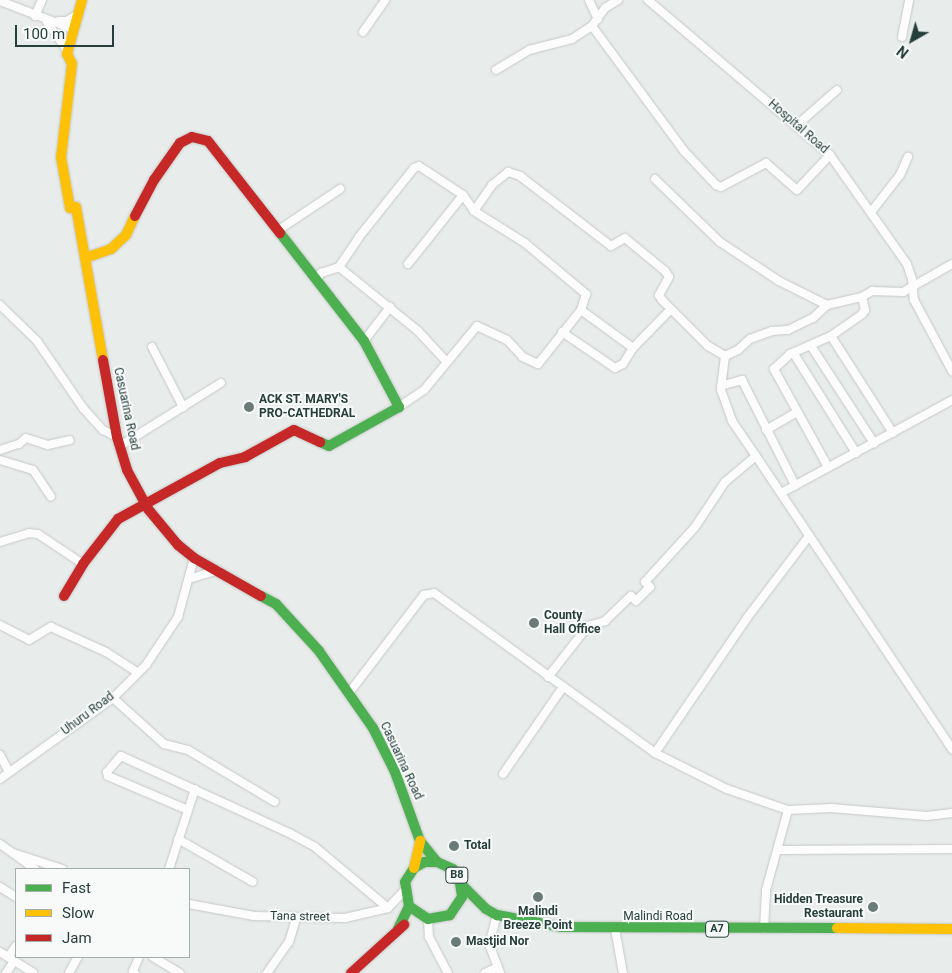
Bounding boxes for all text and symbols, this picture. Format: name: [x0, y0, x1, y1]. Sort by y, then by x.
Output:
scale bar: [18, 15, 116, 47]
north arrow: [887, 15, 937, 65]
text: 100 m: [23, 25, 65, 43]
text: N: [894, 42, 912, 61]
street label: Hospital Road: [765, 97, 831, 157]
street label: Casuarina Road: [110, 366, 142, 452]
place label: ACK ST. MARY'S PRO-CATHEDRAL: [259, 393, 355, 421]
marker: ACK ST. MARY'S PRO-CATHEDRAL: [243, 401, 255, 413]
place label: County Hall Office: [544, 609, 600, 637]
marker: County Hall Office: [528, 617, 540, 629]
street label: Uhuru Road: [59, 690, 117, 738]
street label: Casuarina Road: [377, 720, 425, 802]
place label: Total: [464, 839, 491, 853]
marker: Total: [448, 840, 460, 852]
road number: B8: [444, 866, 470, 884]
legend: [15, 868, 190, 958]
text: Fast: [62, 879, 91, 897]
marker: Malindi Breeze Point: [532, 891, 544, 903]
place label: Hidden Treasure Restaurant: [774, 893, 863, 921]
marker: Hidden Treasure Restaurant: [867, 901, 879, 913]
text: Slow: [62, 904, 94, 922]
place label: Malindi Breeze Point: [504, 905, 572, 933]
street label: Tana street: [270, 909, 330, 925]
street label: Malindi Road: [623, 910, 693, 924]
road number: A7: [704, 921, 730, 938]
text: Jam: [62, 929, 92, 947]
place label: Mastjid Nor: [466, 935, 529, 949]
marker: Mastjid Nor: [450, 936, 462, 948]

